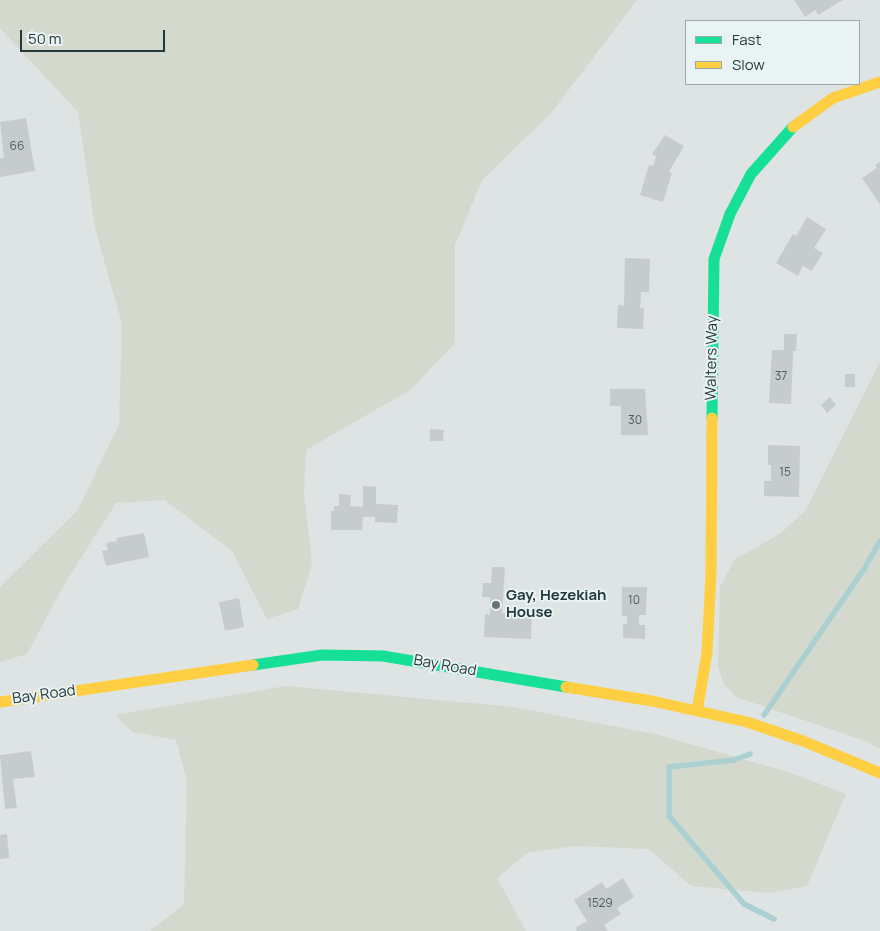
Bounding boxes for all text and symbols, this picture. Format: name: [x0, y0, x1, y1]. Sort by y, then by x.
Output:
scale bar: [22, 20, 168, 52]
legend: [685, 20, 860, 85]
text: 50 m: [28, 28, 62, 49]
text: Fast: [732, 29, 761, 50]
text: Slow: [732, 54, 765, 75]
house number: 66: [10, 140, 24, 154]
street label: Walters Way: [702, 315, 722, 401]
house number: 37: [775, 370, 787, 384]
house number: 30: [628, 414, 642, 428]
house number: 15: [779, 466, 791, 480]
place label: Gay, Hezekiah House: [506, 587, 606, 622]
house number: 10: [628, 594, 640, 608]
marker: Gay, Hezekiah House: [490, 599, 502, 611]
street label: Bay Road: [412, 652, 478, 680]
street label: Bay Road: [11, 682, 77, 708]
house number: 1529: [587, 897, 613, 911]

